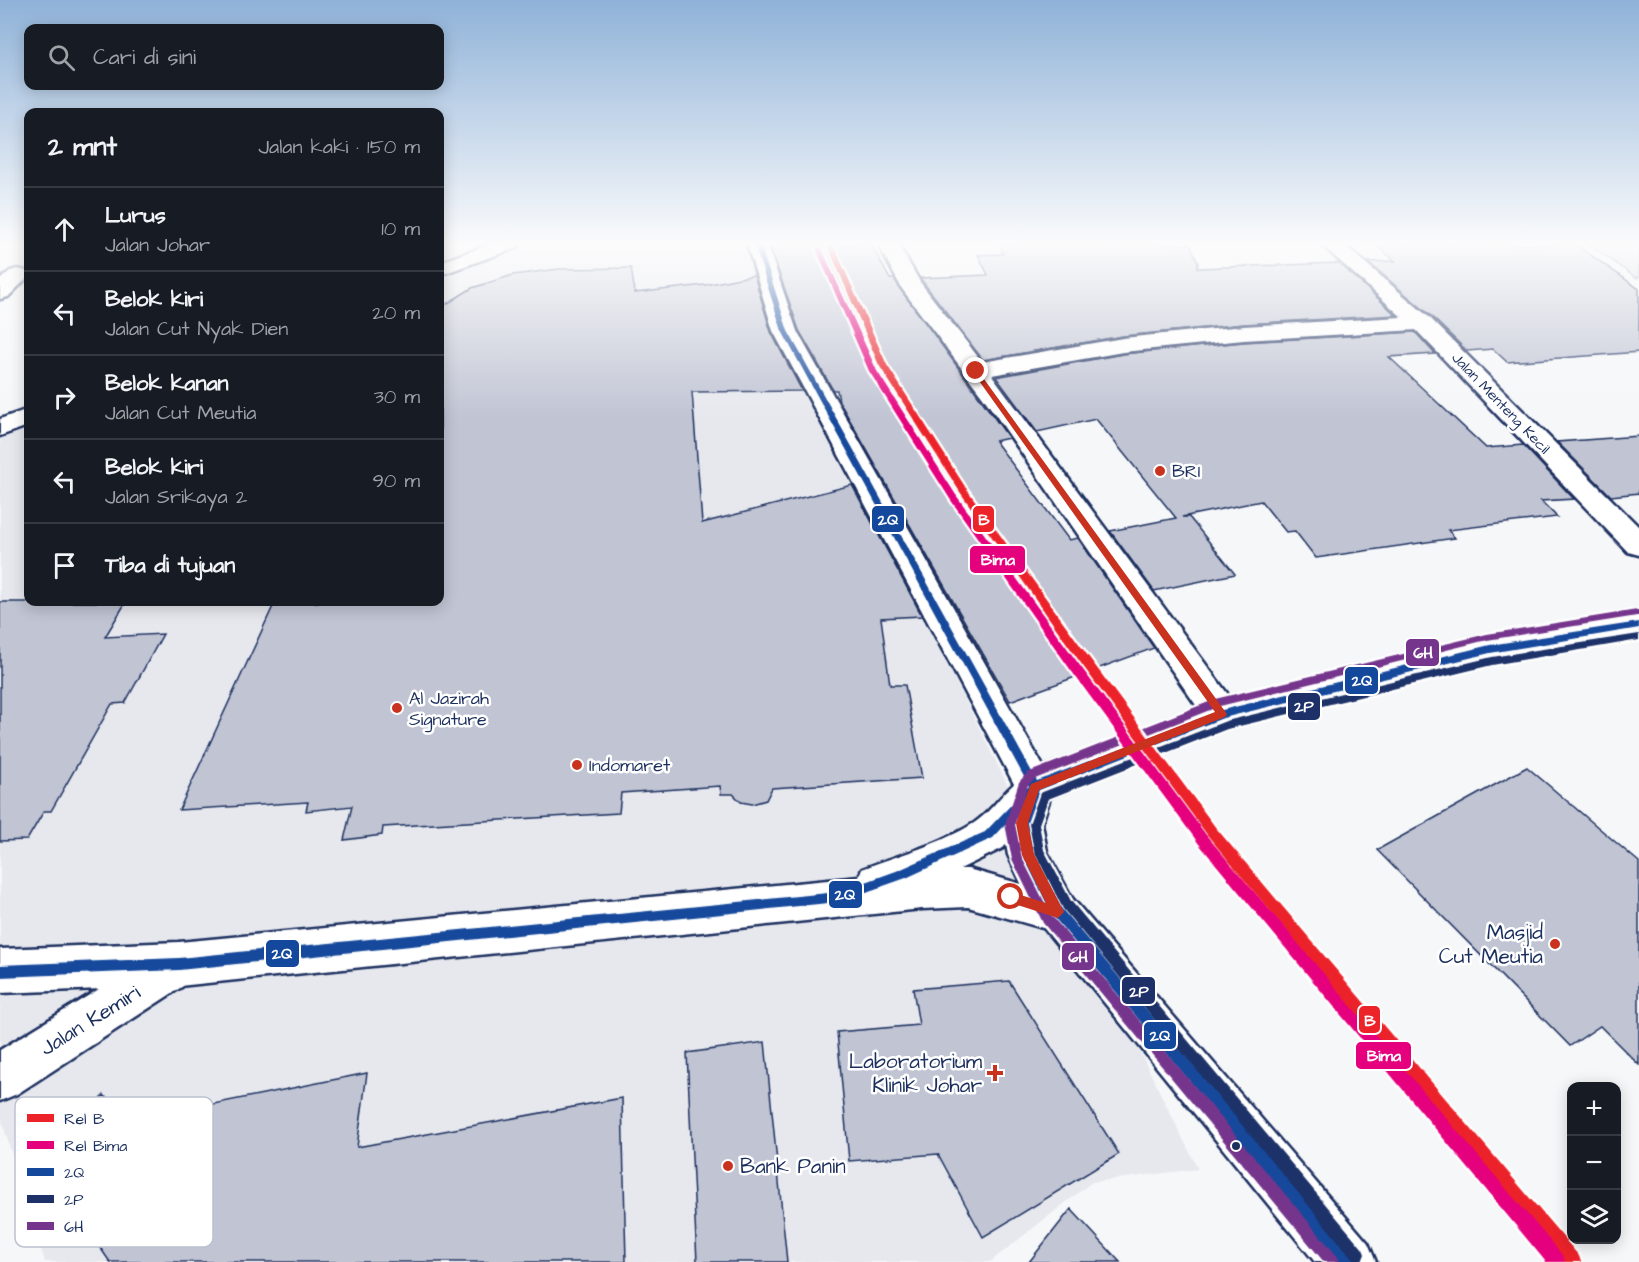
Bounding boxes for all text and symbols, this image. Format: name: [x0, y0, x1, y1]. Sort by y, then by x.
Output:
search box: [24, 24, 444, 90]
icon: search: [45, 41, 78, 74]
text: Cari di sini: [93, 42, 196, 73]
text: 2 mnt: [48, 129, 117, 165]
text: Jalan kaki · 150 m: [258, 133, 420, 161]
text: Lurus: [105, 200, 166, 231]
icon: ahead: [48, 213, 81, 246]
text: 10 m: [381, 215, 420, 243]
text: Jalan Johar: [105, 231, 210, 259]
text: Belok kiri: [105, 284, 203, 315]
icon: left: [48, 297, 81, 330]
text: 20 m: [372, 299, 420, 327]
text: Jalan Cut Nyak Dien: [105, 315, 288, 343]
street label: Jalan Menteng Kecil: [1446, 348, 1555, 459]
route end: [962, 357, 988, 383]
text: Belok kanan: [105, 368, 229, 399]
icon: right: [48, 381, 81, 414]
text: 30 m: [374, 383, 420, 411]
text: Jalan Cut Meutia: [105, 399, 256, 427]
text: Belok kiri: [105, 452, 203, 483]
place label: BRI: [1172, 459, 1200, 484]
marker: BRI: [1153, 464, 1167, 478]
icon: left: [48, 465, 81, 498]
text: 90 m: [372, 467, 420, 495]
text: Jalan Srikaya 2: [105, 483, 247, 511]
line badge: 2Q: [871, 505, 905, 533]
line badge: B: [972, 505, 995, 533]
text: 2Q: [877, 509, 899, 531]
text: B: [978, 509, 990, 531]
line badge: Bima: [969, 545, 1026, 574]
icon: arrive: [48, 549, 81, 582]
text: Bima: [981, 549, 1016, 571]
text: Tiba di tujuan: [105, 550, 235, 581]
line badge: 6H: [1405, 638, 1440, 667]
text: 6H: [1413, 642, 1433, 664]
line badge: 2Q: [1344, 666, 1379, 695]
text: 2Q: [1351, 670, 1373, 692]
place label: Al Jazirah Signature: [409, 686, 489, 733]
line badge: 2P: [1287, 692, 1321, 721]
text: 2P: [1293, 696, 1314, 718]
marker: Al Jazirah Signature: [390, 701, 404, 715]
place label: Indomaret: [589, 753, 671, 778]
marker: Indomaret: [570, 758, 584, 772]
line badge: 2Q: [828, 880, 863, 909]
route start: [997, 883, 1023, 909]
text: 2Q: [834, 884, 856, 906]
place label: Masjid Cut Meutia: [1439, 918, 1543, 971]
marker: Masjid Cut Meutia: [1548, 937, 1562, 951]
line badge: 2Q: [265, 939, 300, 968]
line badge: 6H: [1061, 942, 1095, 971]
text: 2Q: [271, 943, 293, 965]
text: 6H: [1068, 946, 1088, 968]
line badge: 2P: [1121, 976, 1156, 1005]
street label: Jalan Kemiri: [35, 978, 146, 1063]
text: 2P: [1128, 981, 1149, 1003]
line badge: B: [1358, 1005, 1381, 1034]
text: B: [1364, 1010, 1376, 1032]
line badge: 2Q: [1143, 1021, 1177, 1050]
text: 2Q: [1149, 1025, 1171, 1047]
line badge: Bima: [1355, 1041, 1412, 1070]
text: Bima: [1367, 1045, 1402, 1067]
place label: Laboratorium Klinik Johar: [849, 1047, 983, 1100]
marker: Laboratorium Klinik Johar: [986, 1064, 1004, 1082]
map controls: [1567, 1082, 1621, 1244]
button: +: [1567, 1082, 1621, 1136]
legend: [15, 1097, 213, 1247]
text: Rel B: [64, 1108, 105, 1130]
text: Rel Bima: [64, 1135, 127, 1157]
button: −: [1567, 1136, 1621, 1190]
unlabelled marker: [1230, 1140, 1242, 1152]
place label: Bank Panin: [740, 1152, 846, 1181]
marker: Bank Panin: [721, 1159, 735, 1173]
text: 2Q: [64, 1162, 85, 1184]
text: 2P: [64, 1189, 83, 1211]
button: layers: [1567, 1190, 1621, 1244]
text: 6H: [64, 1216, 84, 1238]

